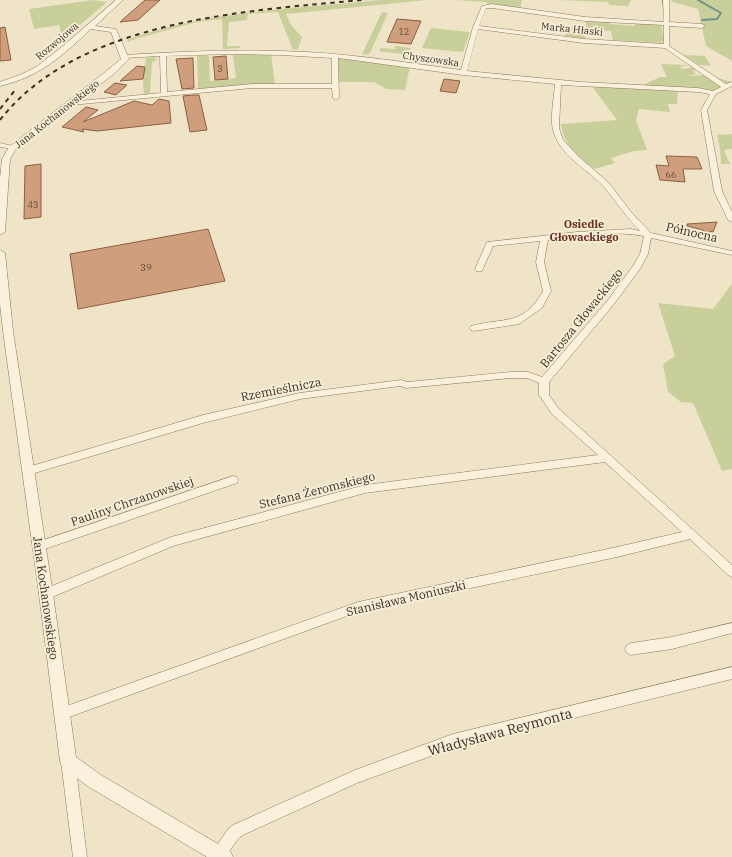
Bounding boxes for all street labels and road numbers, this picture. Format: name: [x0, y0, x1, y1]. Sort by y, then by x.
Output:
street label: Rozwojowa: [33, 19, 82, 63]
street label: Marka Hłaski: [540, 19, 604, 39]
street label: Chyszowska: [402, 49, 461, 69]
street label: Jana Kochanowskiego: [12, 77, 102, 151]
street label: Północna: [665, 219, 720, 245]
street label: Bartosza Głowackiego: [536, 265, 626, 371]
street label: Rzemieślnicza: [239, 374, 323, 404]
street label: Stefana Żeromskiego: [257, 468, 377, 512]
street label: Pauliny Chrzanowskiej: [69, 473, 195, 529]
street label: Jana Kochanowskiego: [30, 535, 62, 661]
street label: Stanisława Moniuszki: [345, 577, 468, 619]
street label: Władysława Reymonta: [426, 704, 574, 760]

